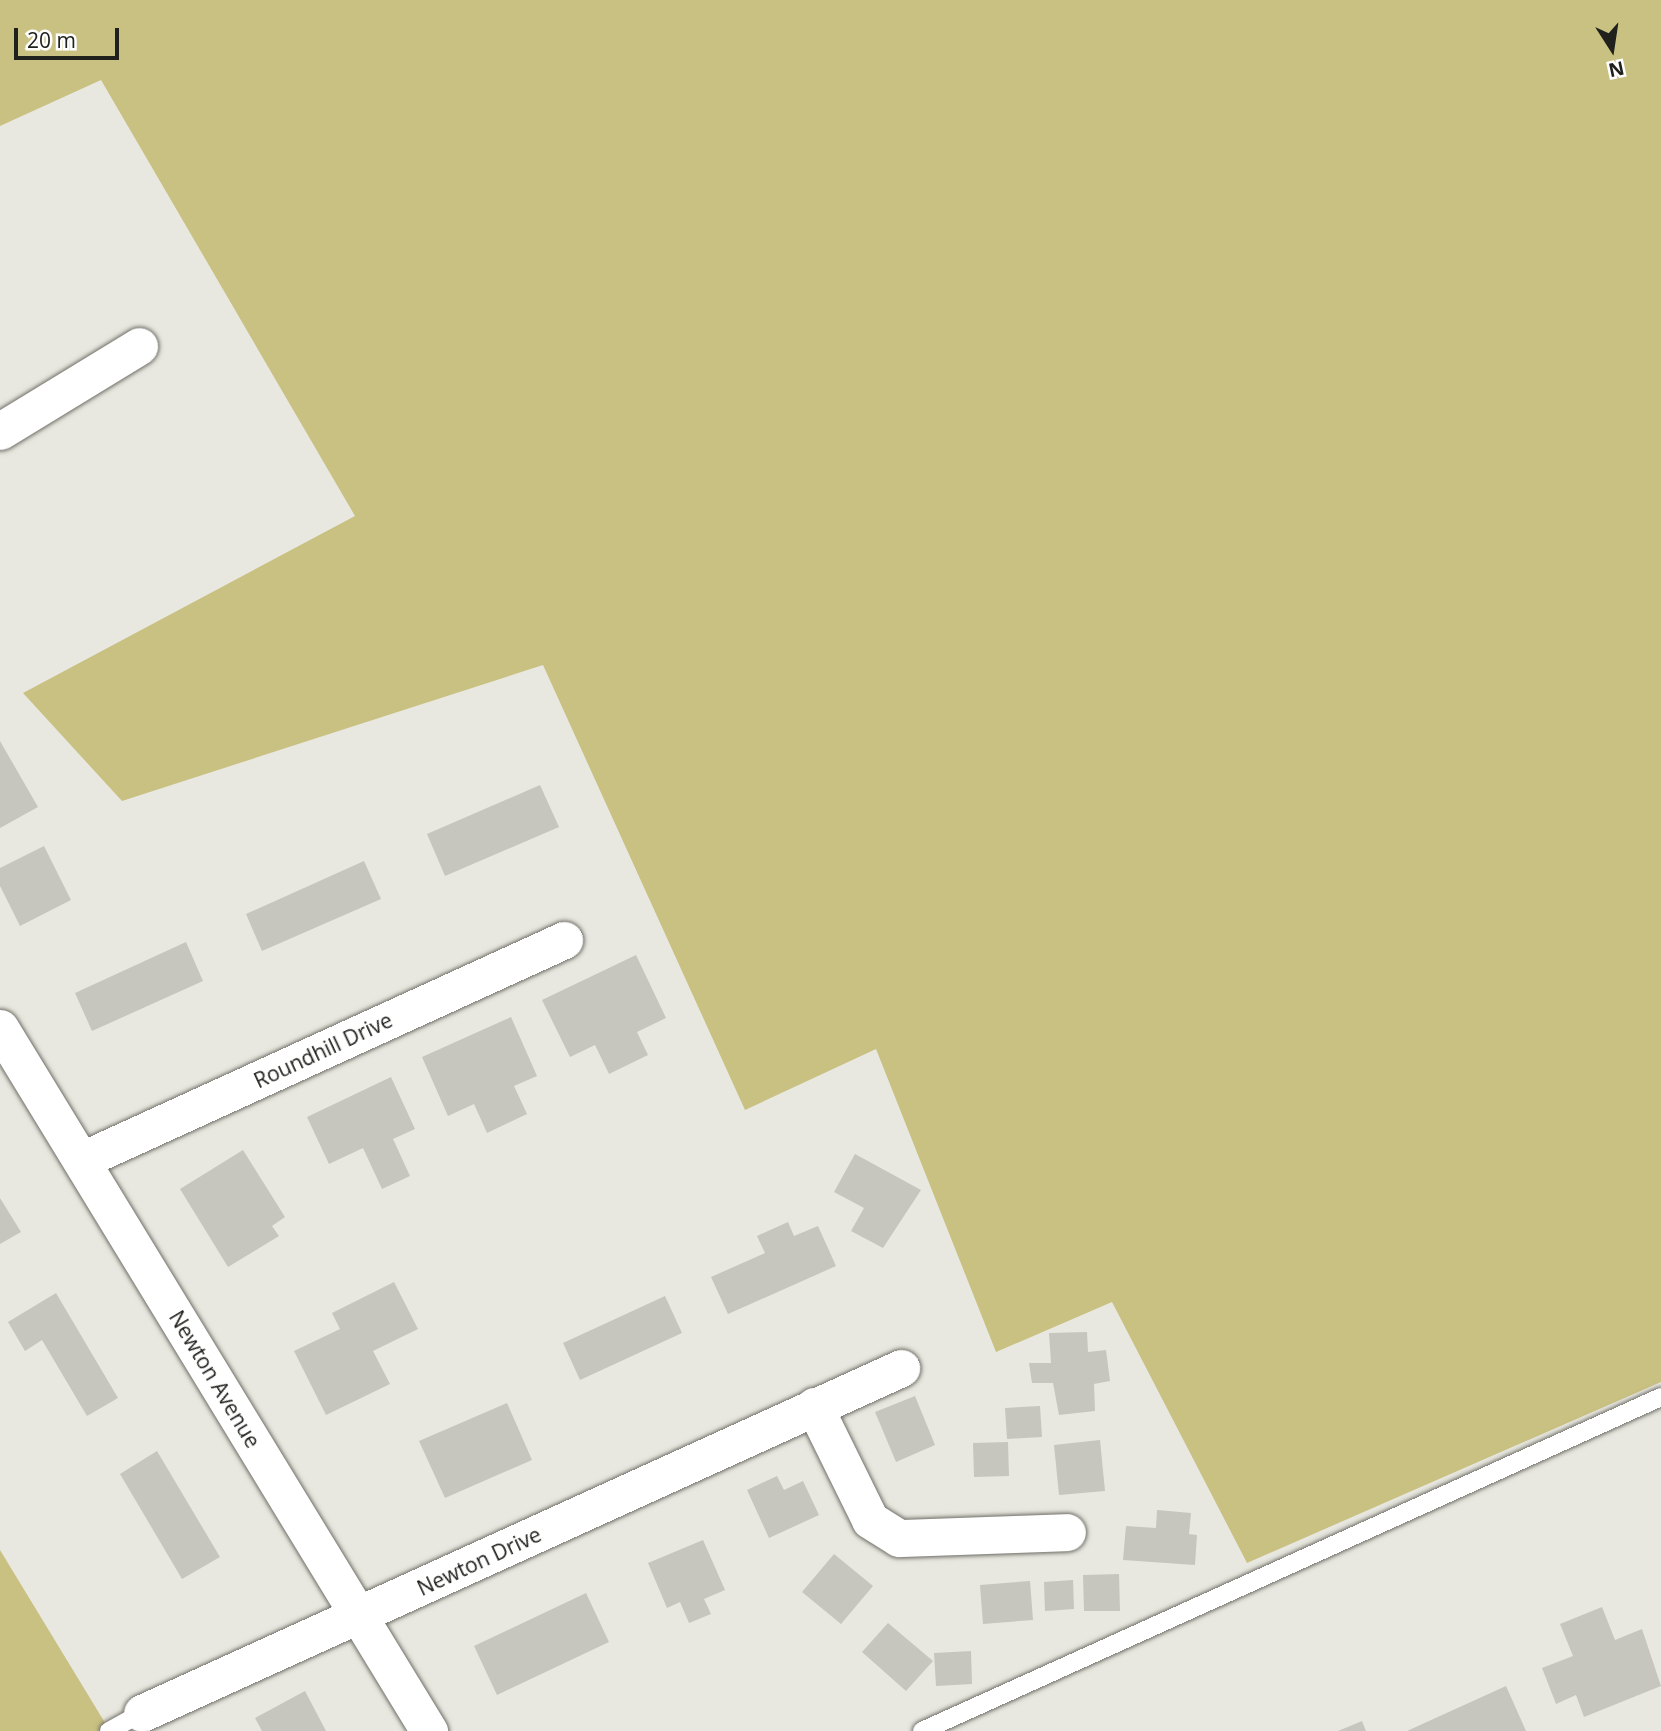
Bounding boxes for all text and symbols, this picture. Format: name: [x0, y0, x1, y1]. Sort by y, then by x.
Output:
scale bar: [18, 14, 122, 58]
north arrow: [1577, 14, 1647, 84]
text: 20 m: [27, 26, 76, 54]
text: N: [1606, 55, 1627, 84]
street label: Roundhill Drive: [250, 1007, 396, 1093]
street label: Newton Avenue: [164, 1306, 266, 1452]
street label: Newton Drive: [413, 1521, 545, 1601]

